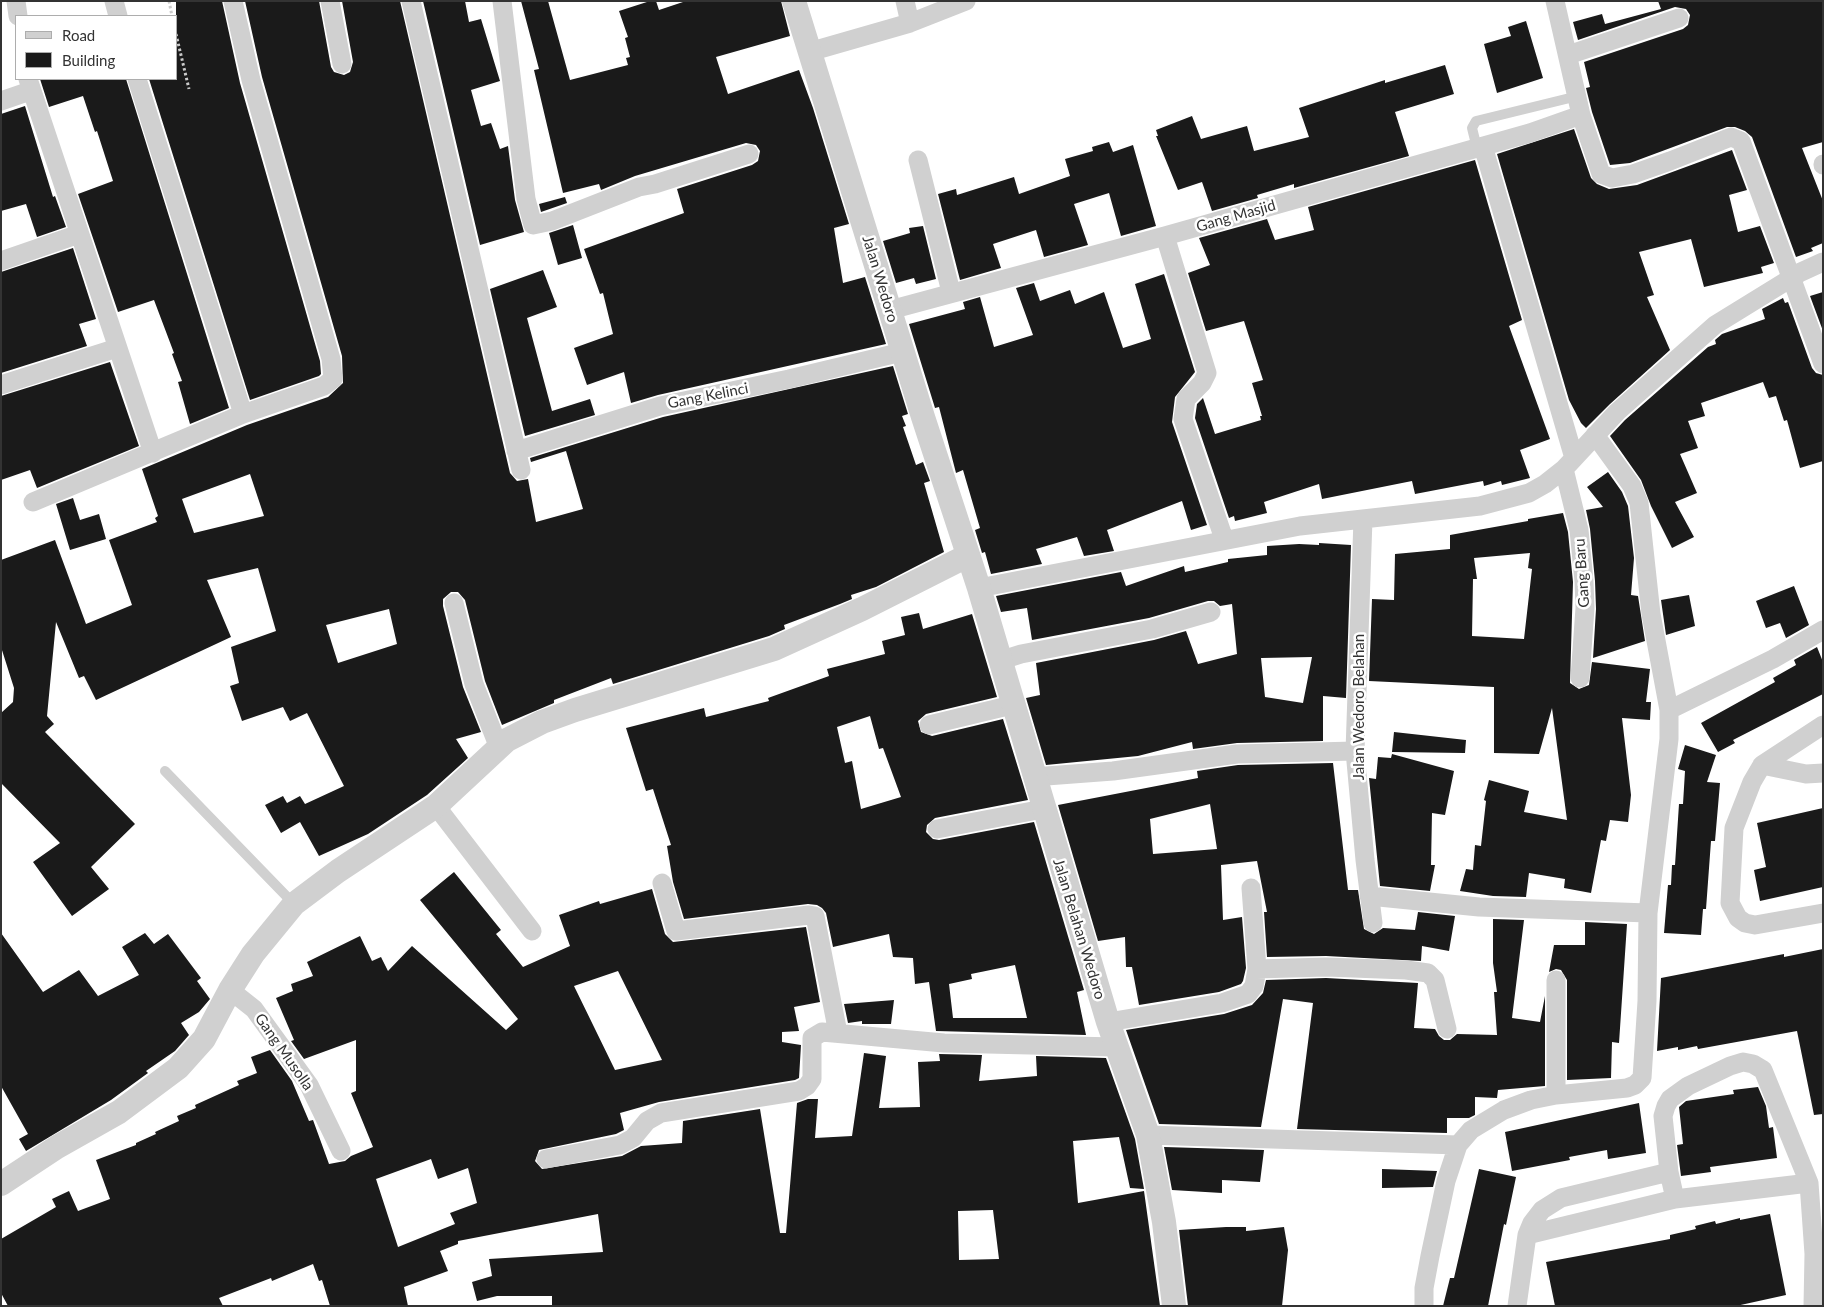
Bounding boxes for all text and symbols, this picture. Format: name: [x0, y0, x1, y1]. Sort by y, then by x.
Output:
legend: [15, 15, 178, 80]
text: Road: [62, 26, 95, 44]
text: Building: [62, 51, 115, 69]
street label: Gang Masjid: [1194, 196, 1278, 236]
street label: Jalan Wedoro: [858, 233, 902, 325]
street label: Gang Kelinci: [666, 379, 750, 413]
street label: Gang Baru: [1571, 538, 1593, 608]
street label: Jalan Wedoro Belahan: [1350, 634, 1368, 780]
street label: Jalan Belahan Wedoro: [1049, 856, 1109, 1002]
street label: Gang Musolla: [251, 1010, 317, 1094]

